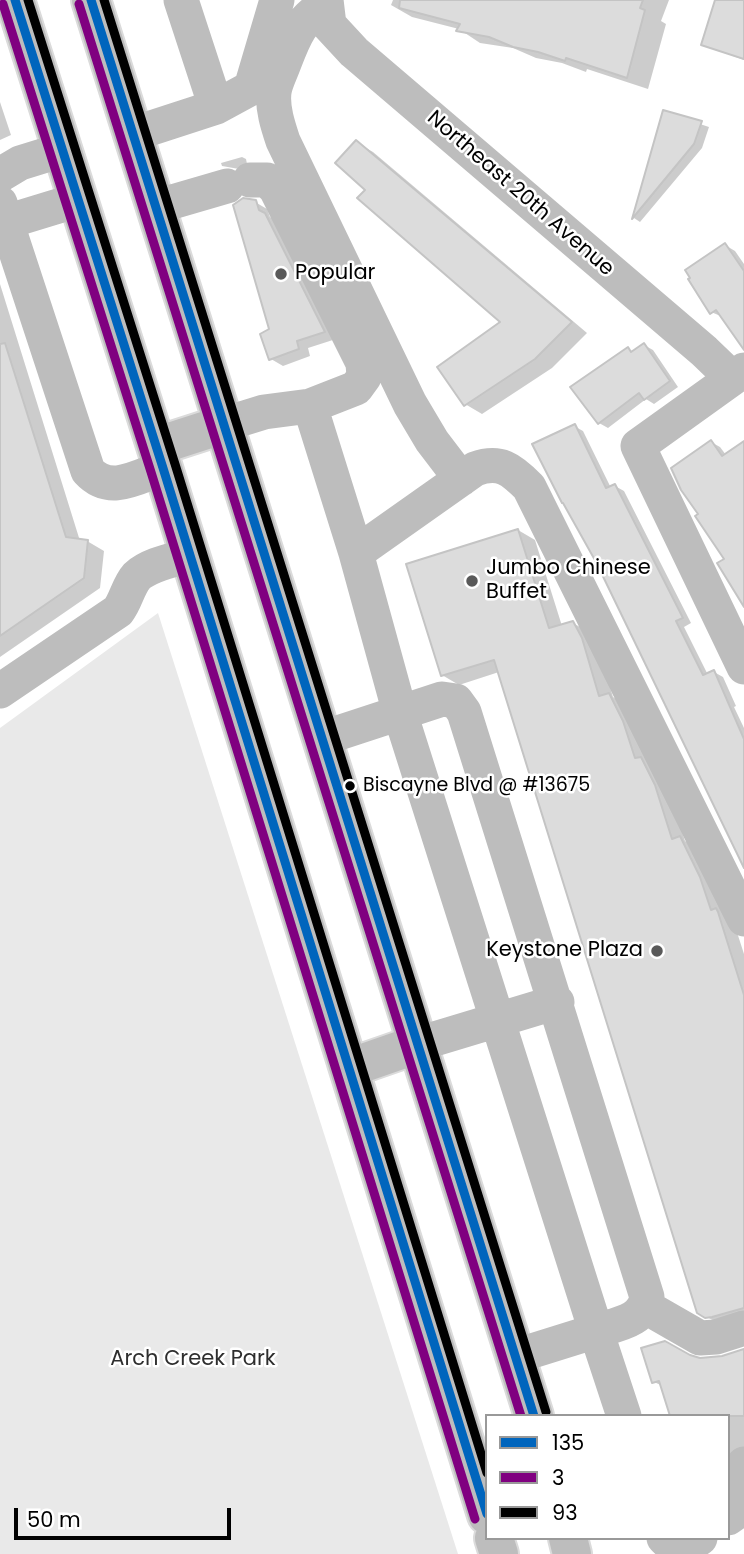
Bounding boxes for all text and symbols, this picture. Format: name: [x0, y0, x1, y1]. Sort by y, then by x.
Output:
street label: Northeast 20th Avenue: [421, 106, 619, 282]
place label: Popular: [295, 261, 375, 287]
marker: Popular: [273, 266, 289, 282]
place label: Jumbo Chinese Buffet: [486, 556, 651, 606]
marker: Jumbo Chinese Buffet: [464, 573, 480, 589]
place label: Biscayne Blvd @ #13675: [363, 775, 590, 797]
marker: Biscayne Blvd @ #13675: [343, 779, 357, 793]
place label: Keystone Plaza: [486, 938, 643, 964]
marker: Keystone Plaza: [649, 943, 665, 959]
park label: Arch Creek Park: [110, 1347, 276, 1373]
legend: [485, 1414, 730, 1540]
text: 135: [552, 1428, 584, 1457]
text: 3: [552, 1463, 564, 1492]
scale bar: [18, 1494, 234, 1538]
text: 93: [552, 1498, 578, 1527]
text: 50 m: [27, 1505, 81, 1534]

